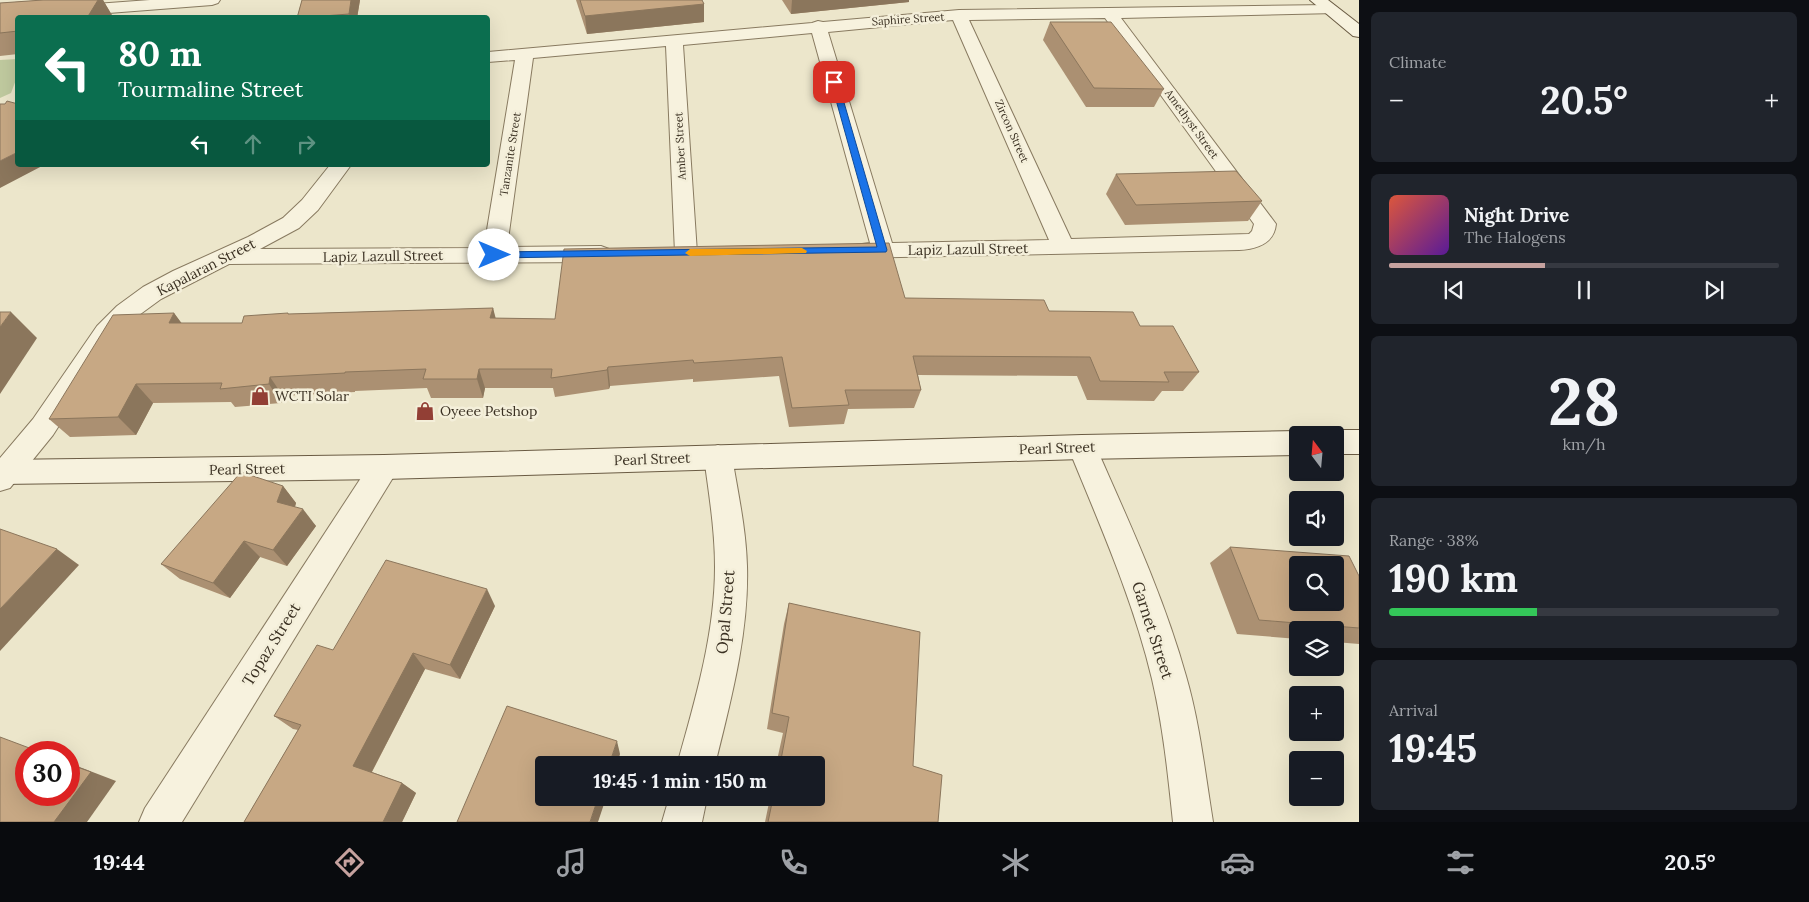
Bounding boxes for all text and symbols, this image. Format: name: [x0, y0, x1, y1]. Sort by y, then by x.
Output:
street label: Saphire Street: [871, 9, 946, 29]
text: 80 m: [118, 31, 202, 76]
icon: left: [35, 35, 100, 100]
text: Climate: [1389, 52, 1446, 72]
pin: [813, 61, 855, 103]
icon: arrive: [820, 68, 848, 96]
text: Tourmaline Street: [118, 75, 303, 103]
text: 20.5°: [1540, 76, 1628, 124]
text: −: [1389, 83, 1404, 119]
text: +: [1764, 83, 1779, 119]
street label: Amethyst Street: [1161, 86, 1222, 162]
street label: Zircon Street: [992, 97, 1032, 165]
street label: Tanzanite Street: [496, 110, 524, 197]
street label: Amber Street: [671, 111, 689, 181]
icon: left: [186, 130, 214, 158]
icon: ahead: [239, 130, 267, 158]
icon: right: [292, 130, 320, 158]
text: Night Drive: [1464, 203, 1569, 227]
text: The Halogens: [1464, 227, 1566, 247]
position arrow: [467, 228, 519, 280]
street label: Kapalaran Street: [154, 234, 259, 300]
street label: Lapiz Lazull Street: [907, 239, 1029, 259]
street label: Lapiz Lazull Street: [322, 246, 444, 266]
icon: previous: [1440, 276, 1468, 304]
icon: pause: [1570, 276, 1598, 304]
icon: next: [1700, 276, 1728, 304]
text: 28: [1548, 360, 1620, 443]
shop icon: WCTI Solar: [249, 385, 271, 407]
place label: WCTI Solar: [275, 387, 349, 405]
shop icon: Oyeee Petshop: [414, 400, 436, 422]
place label: Oyeee Petshop: [440, 402, 537, 420]
north arrow: [1289, 426, 1344, 481]
map controls: [1289, 426, 1344, 806]
text: km/h: [1562, 434, 1606, 454]
street label: Pearl Street: [1019, 438, 1096, 458]
street label: Pearl Street: [614, 449, 691, 469]
street label: Pearl Street: [209, 459, 286, 479]
button: sound: [1289, 491, 1344, 546]
text: Range · 38%: [1389, 530, 1479, 550]
text: 190 km: [1389, 554, 1518, 602]
button: search: [1289, 556, 1344, 611]
street label: Opal Street: [711, 568, 739, 655]
street label: Garnet Street: [1128, 579, 1178, 682]
street label: Topaz Street: [238, 598, 305, 689]
button: layers: [1289, 621, 1344, 676]
button: +: [1289, 686, 1344, 741]
text: Arrival: [1389, 700, 1438, 720]
text: 19:45: [1389, 724, 1477, 772]
speed limit sign: 30: [15, 741, 80, 806]
button: −: [1289, 751, 1344, 806]
text: 19:45 · 1 min · 150 m: [593, 769, 767, 793]
icon: directions: [332, 845, 367, 880]
icon: music: [554, 845, 589, 880]
icon: phone: [776, 845, 811, 880]
icon: climate: [998, 845, 1033, 880]
icon: car: [1220, 845, 1255, 880]
icon: filters: [1443, 845, 1478, 880]
text: 19:44: [94, 848, 145, 876]
text: 20.5°: [1665, 848, 1715, 876]

